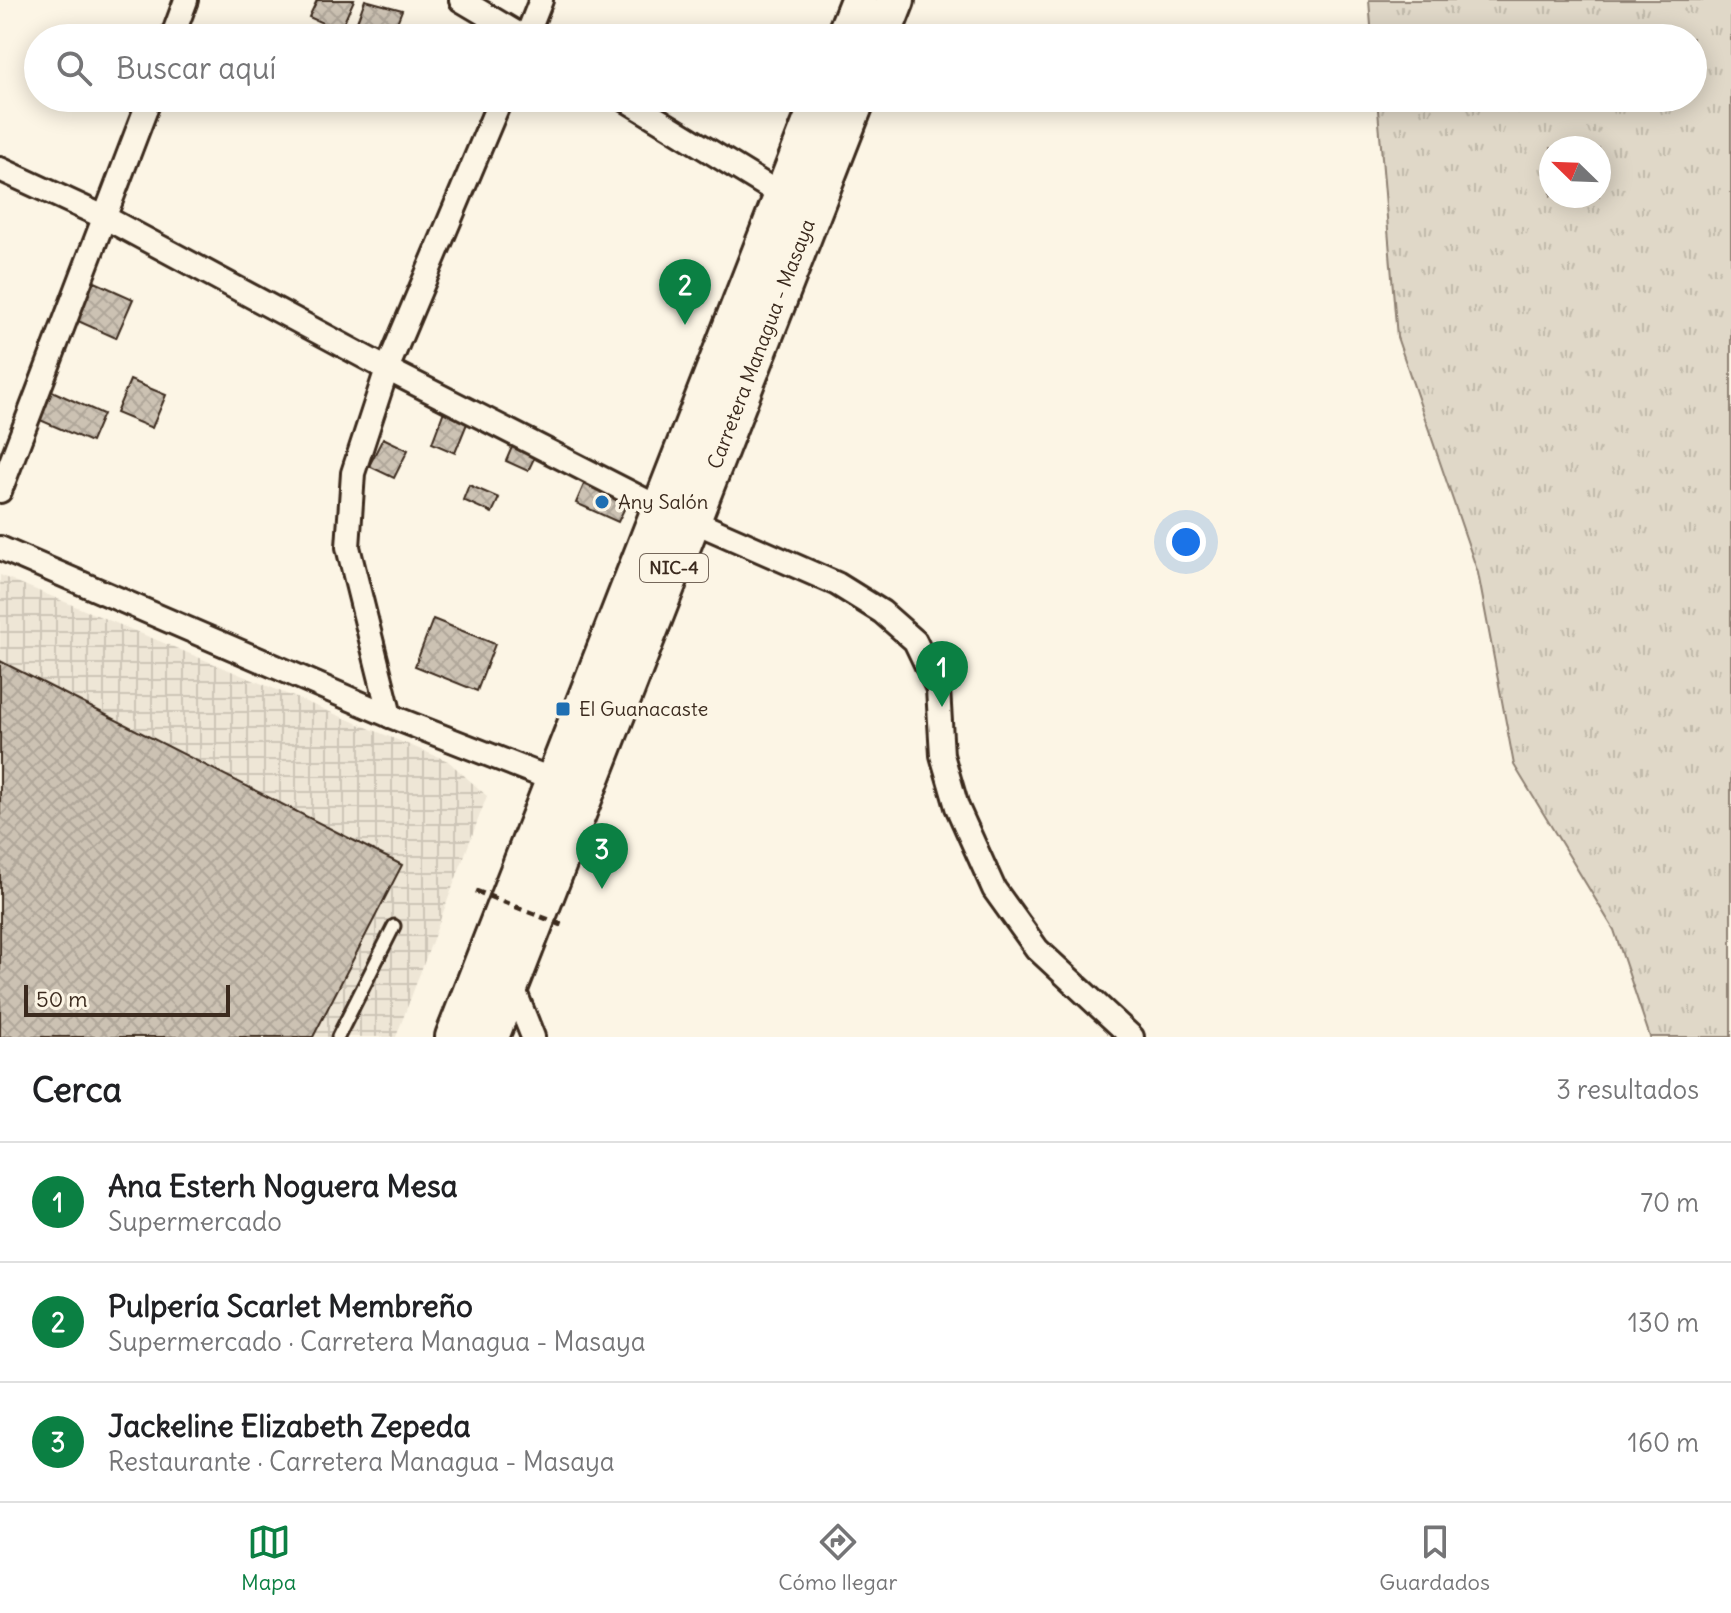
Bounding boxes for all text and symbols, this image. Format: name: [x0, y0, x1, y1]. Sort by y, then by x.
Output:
search box: [24, 24, 1707, 112]
icon: search: [52, 46, 96, 90]
text: Buscar aquí: [116, 49, 276, 87]
north arrow: [1539, 136, 1611, 208]
street label: Carretera Managua - Masaya: [701, 215, 820, 472]
pin: 2: [659, 259, 711, 325]
place label: Any Salón: [618, 489, 708, 514]
marker: Any Salón: [593, 493, 611, 511]
your location: [1166, 522, 1206, 562]
road number: NIC-4: [640, 554, 708, 582]
pin: 1: [916, 641, 968, 707]
place label: El Guanacaste: [579, 696, 708, 721]
marker: El Guanacaste: [554, 700, 572, 718]
pin: 3: [576, 823, 628, 889]
scale bar: [24, 981, 230, 1017]
text: 50 m: [36, 985, 88, 1013]
text: Cerca: [32, 1068, 122, 1111]
text: 3 resultados: [1556, 1073, 1699, 1106]
text: Ana Esterh Noguera Mesa: [108, 1167, 458, 1205]
text: 1: [53, 1186, 63, 1219]
text: 70 m: [1640, 1186, 1699, 1219]
text: Supermercado: [108, 1205, 282, 1238]
text: Pulpería Scarlet Membreño: [108, 1287, 473, 1325]
text: 2: [51, 1306, 65, 1339]
text: 130 m: [1628, 1306, 1699, 1339]
text: Supermercado · Carretera Managua - Masaya: [108, 1325, 646, 1358]
text: Jackeline Elizabeth Zepeda: [108, 1407, 471, 1445]
text: 3: [51, 1426, 65, 1459]
text: 160 m: [1628, 1426, 1699, 1459]
text: Restaurante · Carretera Managua - Masaya: [108, 1445, 615, 1478]
tab: Mapa: [241, 1520, 296, 1596]
tab: Cómo llegar: [778, 1520, 897, 1596]
tab: Guardados: [1379, 1520, 1490, 1596]

